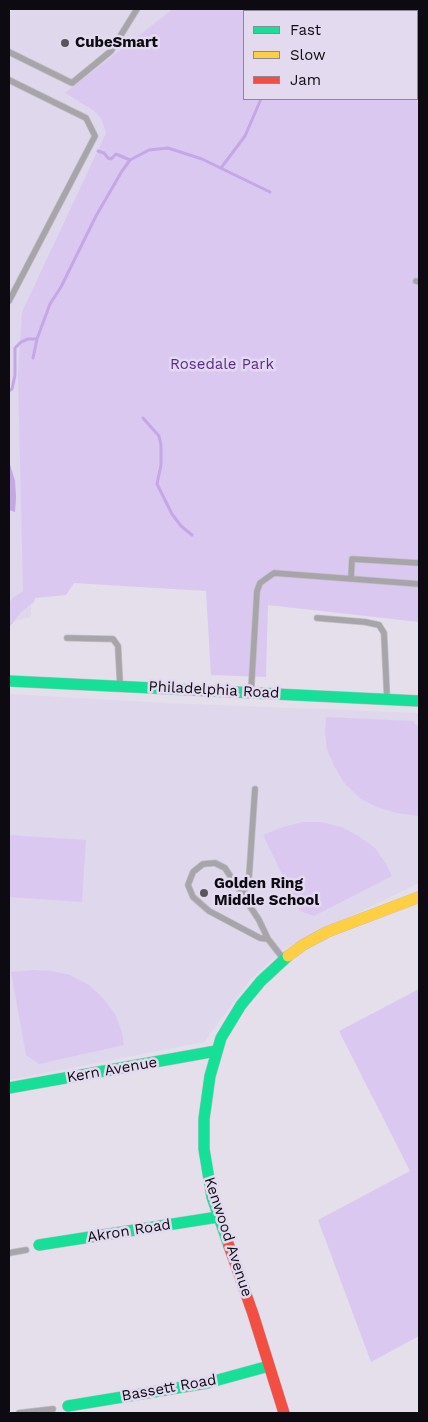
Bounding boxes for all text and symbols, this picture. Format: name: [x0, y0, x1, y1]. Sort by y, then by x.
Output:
legend: [243, 10, 418, 100]
text: Fast: [290, 21, 321, 39]
place label: CubeSmart: [75, 34, 158, 52]
marker: CubeSmart: [59, 37, 71, 49]
text: Slow: [290, 46, 326, 64]
text: Jam: [290, 71, 321, 89]
park label: Rosedale Park: [170, 356, 274, 374]
street label: Philadelphia Road: [148, 678, 280, 702]
place label: Golden Ring Middle School: [214, 875, 319, 910]
marker: Golden Ring Middle School: [198, 887, 210, 899]
street label: Kern Avenue: [65, 1053, 159, 1087]
street label: Kenwood Avenue: [200, 1175, 256, 1299]
street label: Akron Road: [86, 1216, 172, 1246]
street label: Bassett Road: [120, 1371, 218, 1405]

